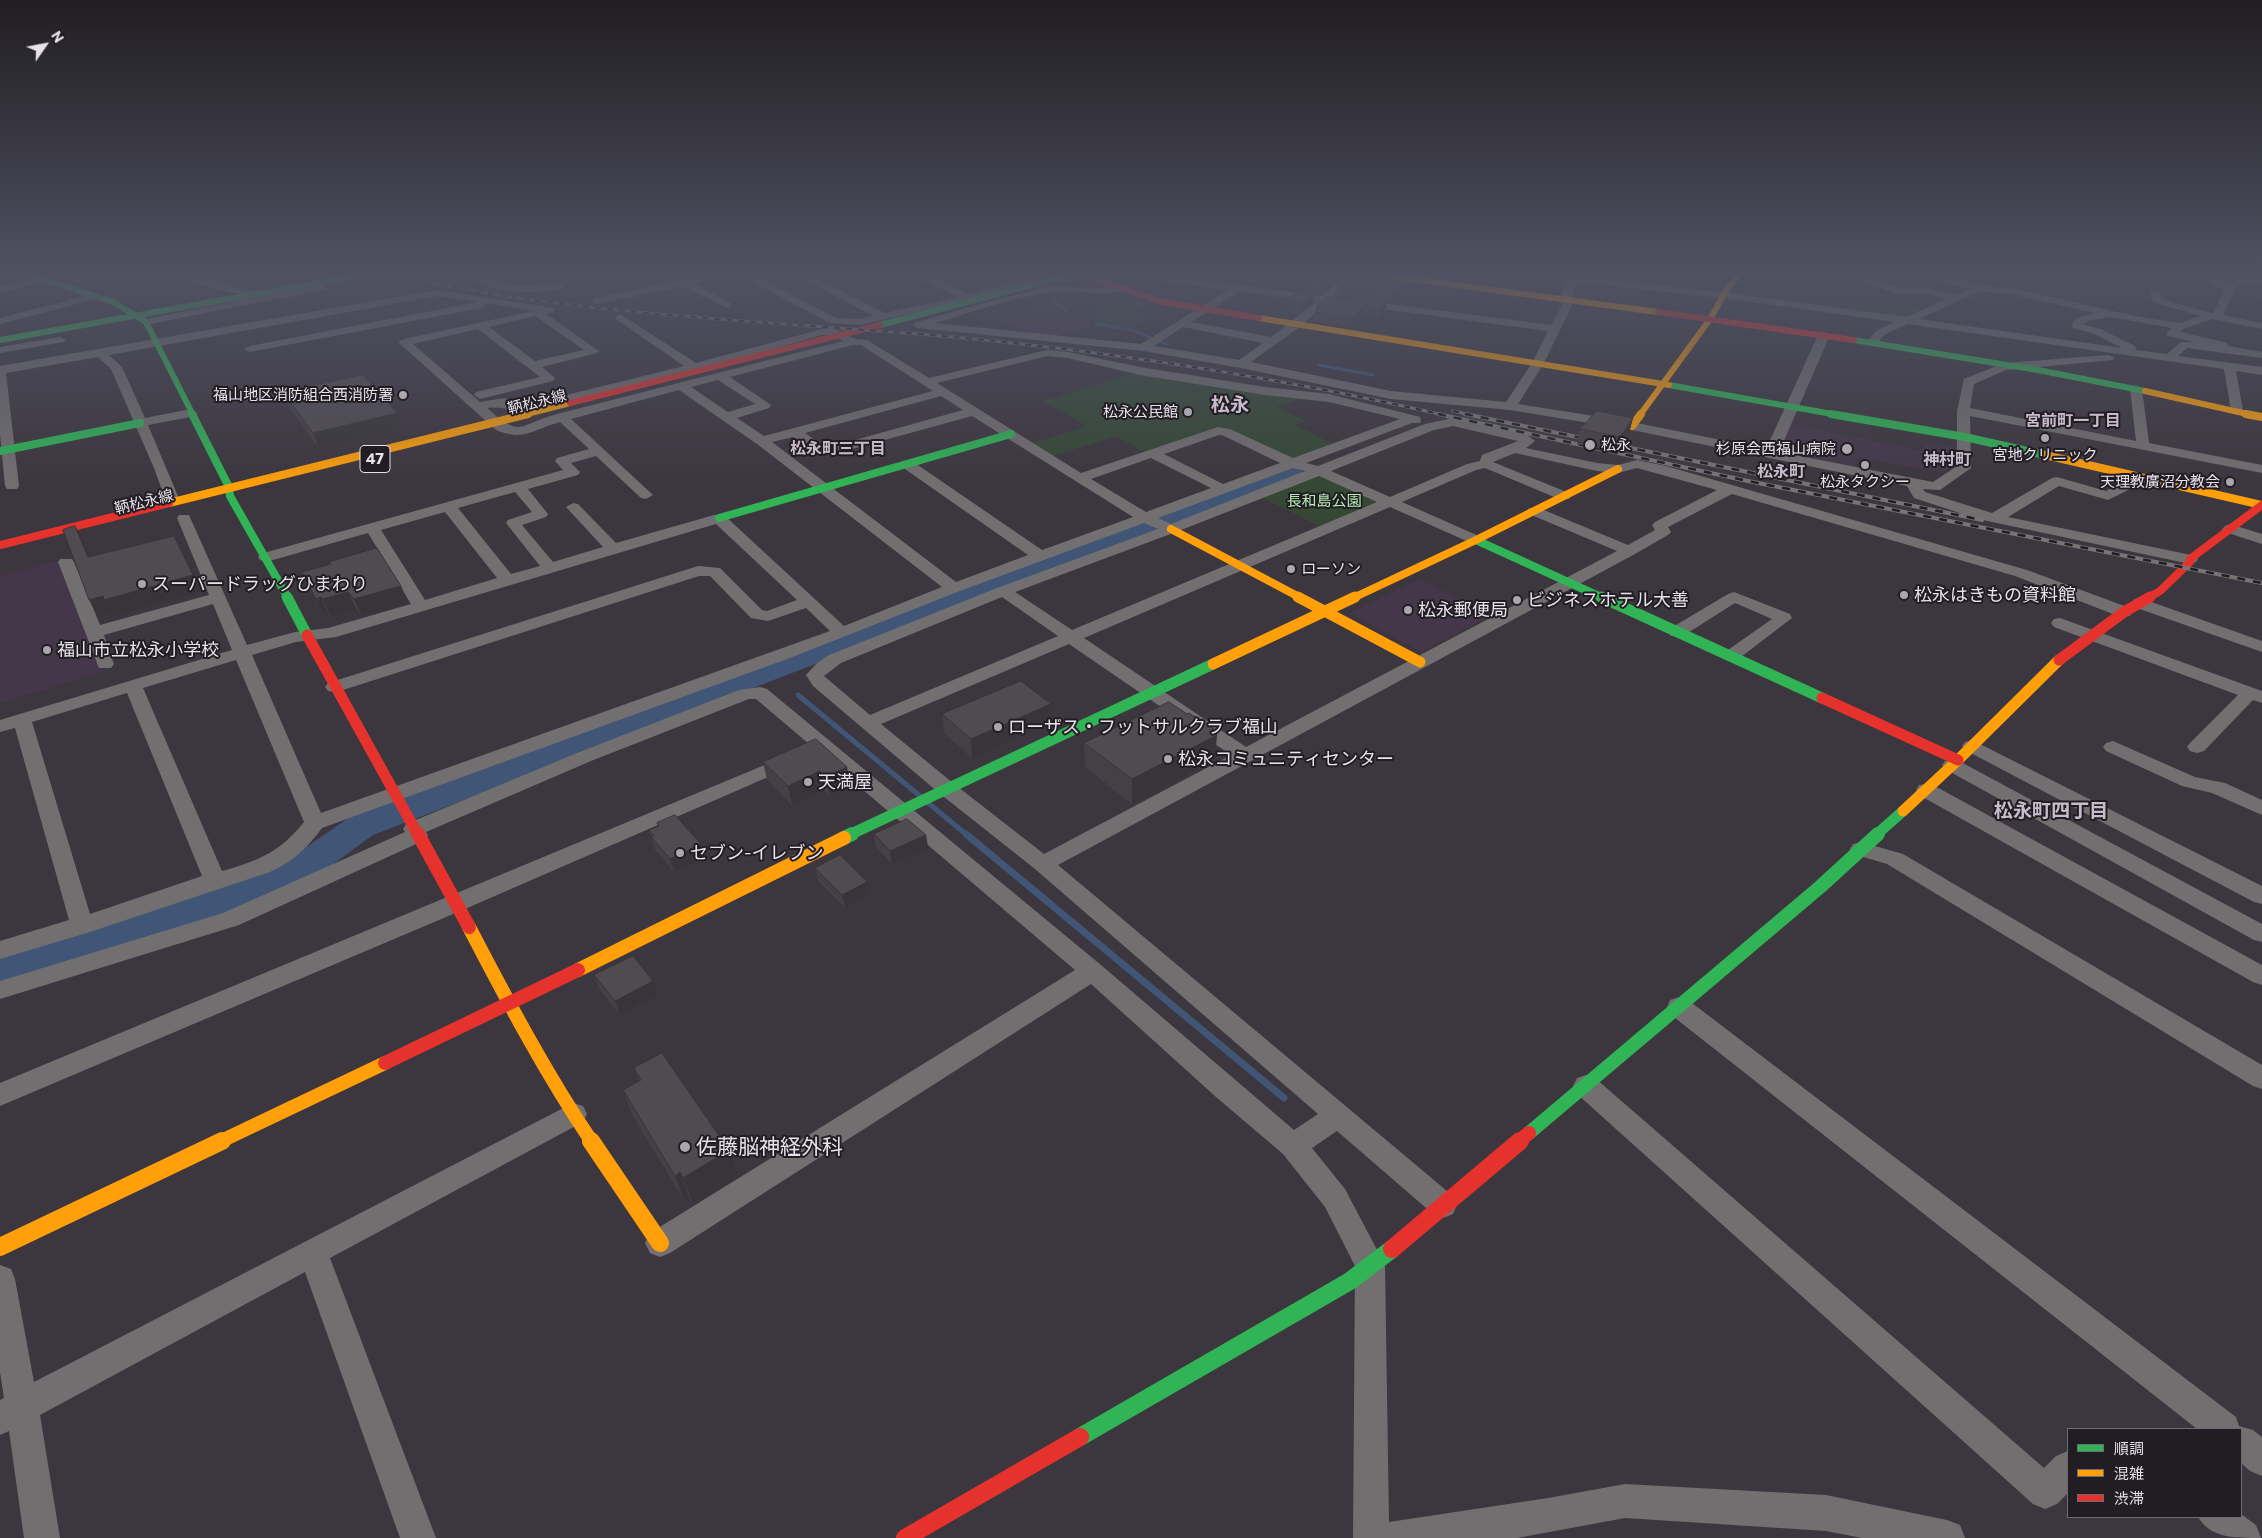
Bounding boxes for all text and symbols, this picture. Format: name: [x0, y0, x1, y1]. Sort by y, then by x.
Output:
north arrow: [20, 20, 70, 70]
text: N: [48, 28, 68, 46]
place label: 福山地区消防組合西消防署: [213, 386, 393, 404]
street label: 鞆松永線: [506, 386, 568, 418]
marker: 福山地区消防組合西消防署: [397, 389, 409, 401]
district label: 松永: [1211, 394, 1249, 416]
place label: 松永公民館: [1103, 403, 1178, 421]
marker: 松永公民館: [1182, 406, 1194, 418]
district label: 宮前町一丁目: [2025, 411, 2121, 431]
marker: 宮地クリニック: [2039, 432, 2051, 444]
place label: 松永: [1601, 436, 1631, 454]
marker: 松永: [1583, 438, 1597, 452]
district label: 松永町三丁目: [790, 439, 886, 459]
place label: 杉原会西福山病院: [1716, 440, 1836, 458]
marker: 杉原会西福山病院: [1840, 442, 1854, 456]
road number: 47: [360, 446, 390, 472]
place label: 宮地クリニック: [1993, 446, 2097, 464]
district label: 神村町: [1923, 450, 1971, 470]
marker: 松永タクシー: [1859, 459, 1871, 471]
district label: 松永町: [1757, 462, 1805, 482]
place label: 松永タクシー: [1820, 473, 1910, 491]
place label: 天理教廣沼分教会: [2100, 473, 2220, 491]
marker: 天理教廣沼分教会: [2224, 476, 2236, 488]
street label: 鞆松永線: [113, 486, 175, 518]
park label: 長和島公園: [1287, 492, 1361, 510]
place label: ローソン: [1301, 560, 1361, 578]
marker: ローソン: [1285, 563, 1297, 575]
place label: スーパードラッグひまわり: [152, 573, 368, 595]
marker: スーパードラッグひまわり: [136, 578, 148, 590]
place label: 松永はきもの資料館: [1914, 584, 2076, 606]
place label: ビジネスホテル大善: [1527, 589, 1689, 611]
marker: 松永はきもの資料館: [1898, 589, 1910, 601]
marker: ビジネスホテル大善: [1511, 594, 1523, 606]
place label: 松永郵便局: [1418, 599, 1508, 621]
marker: 松永郵便局: [1402, 604, 1414, 616]
place label: 福山市立松永小学校: [57, 639, 219, 661]
marker: 福山市立松永小学校: [41, 644, 53, 656]
place label: ローザス・フットサルクラブ福山: [1008, 716, 1278, 738]
marker: ローザス・フットサルクラブ福山: [992, 721, 1004, 733]
place label: 松永コミュニティセンター: [1178, 748, 1394, 770]
marker: 松永コミュニティセンター: [1162, 753, 1174, 765]
place label: 天満屋: [818, 771, 872, 793]
marker: 天満屋: [802, 776, 814, 788]
district label: 松永町四丁目: [1994, 800, 2108, 822]
place label: セブン-イレブン: [690, 842, 824, 864]
marker: セブン-イレブン: [674, 847, 686, 859]
place label: 佐藤脳神経外科: [696, 1134, 843, 1160]
marker: 佐藤脳神経外科: [678, 1140, 692, 1154]
legend: [2067, 1428, 2242, 1518]
text: 順調: [2114, 1439, 2144, 1457]
text: 混雑: [2114, 1464, 2144, 1482]
text: 渋滞: [2114, 1489, 2144, 1507]

